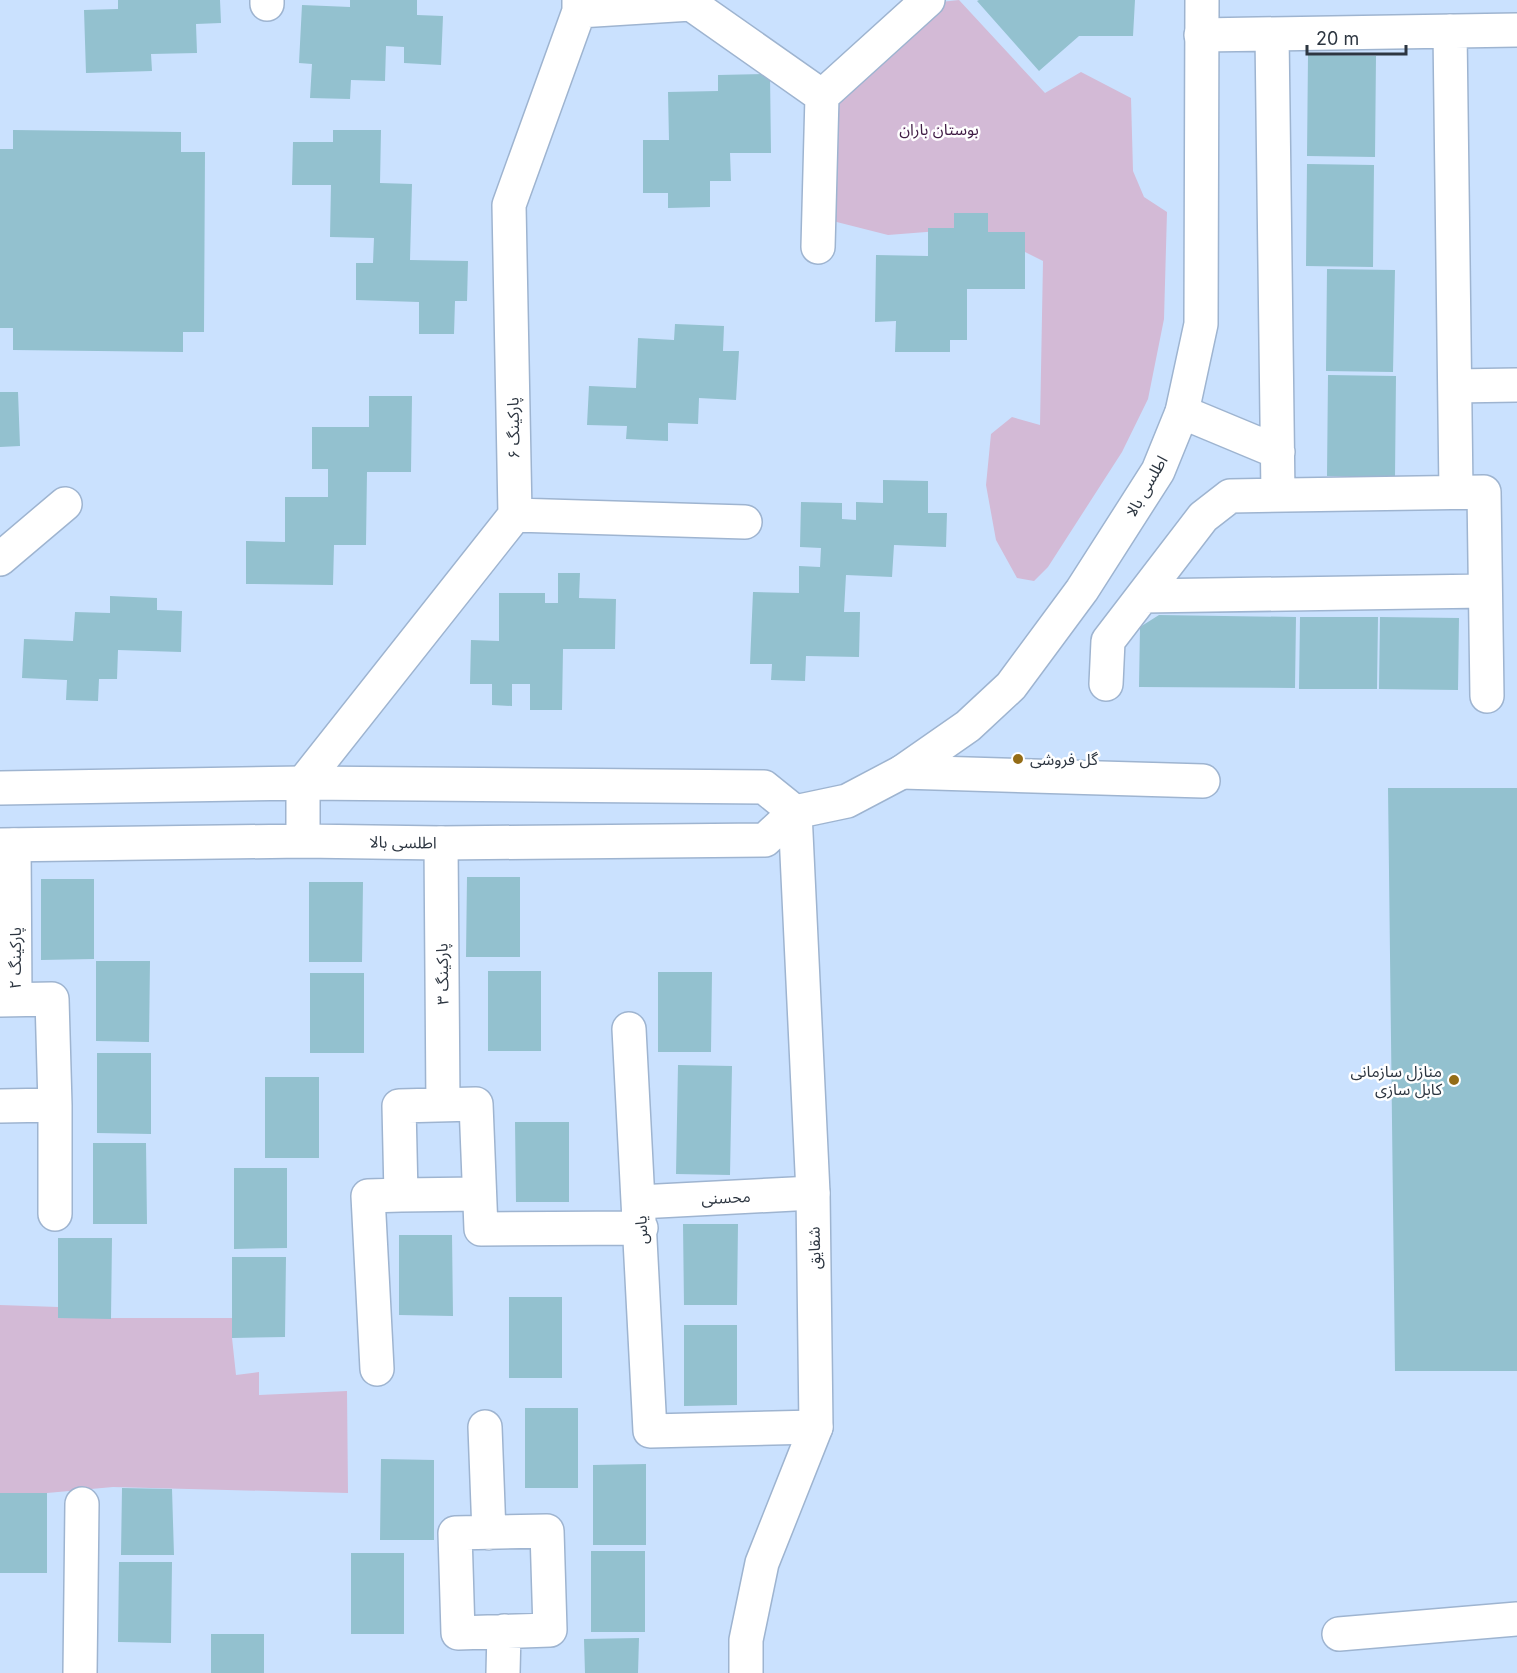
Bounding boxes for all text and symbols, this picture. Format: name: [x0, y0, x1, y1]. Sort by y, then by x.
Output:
scale bar: [1307, 18, 1406, 56]
text: 20 m: [1316, 28, 1359, 49]
park label: بوستان باران: [899, 119, 979, 139]
street label: پارکینگ ۶: [502, 397, 525, 459]
street label: اطلسی بالا: [1120, 452, 1172, 520]
place label: گل فروشی: [1030, 749, 1098, 769]
marker: گل فروشی: [1011, 752, 1025, 766]
street label: اطلسی بالا: [369, 831, 437, 853]
street label: پارکینگ ۲: [5, 927, 26, 989]
street label: پارکینگ ۳: [431, 943, 454, 1005]
place label: منازل سازمانی کابل سازی: [1350, 1061, 1442, 1099]
marker: منازل سازمانی کابل سازی: [1447, 1073, 1461, 1087]
street label: محسنی: [701, 1186, 751, 1208]
street label: یاس: [630, 1215, 652, 1245]
street label: شقایق: [804, 1226, 825, 1270]

